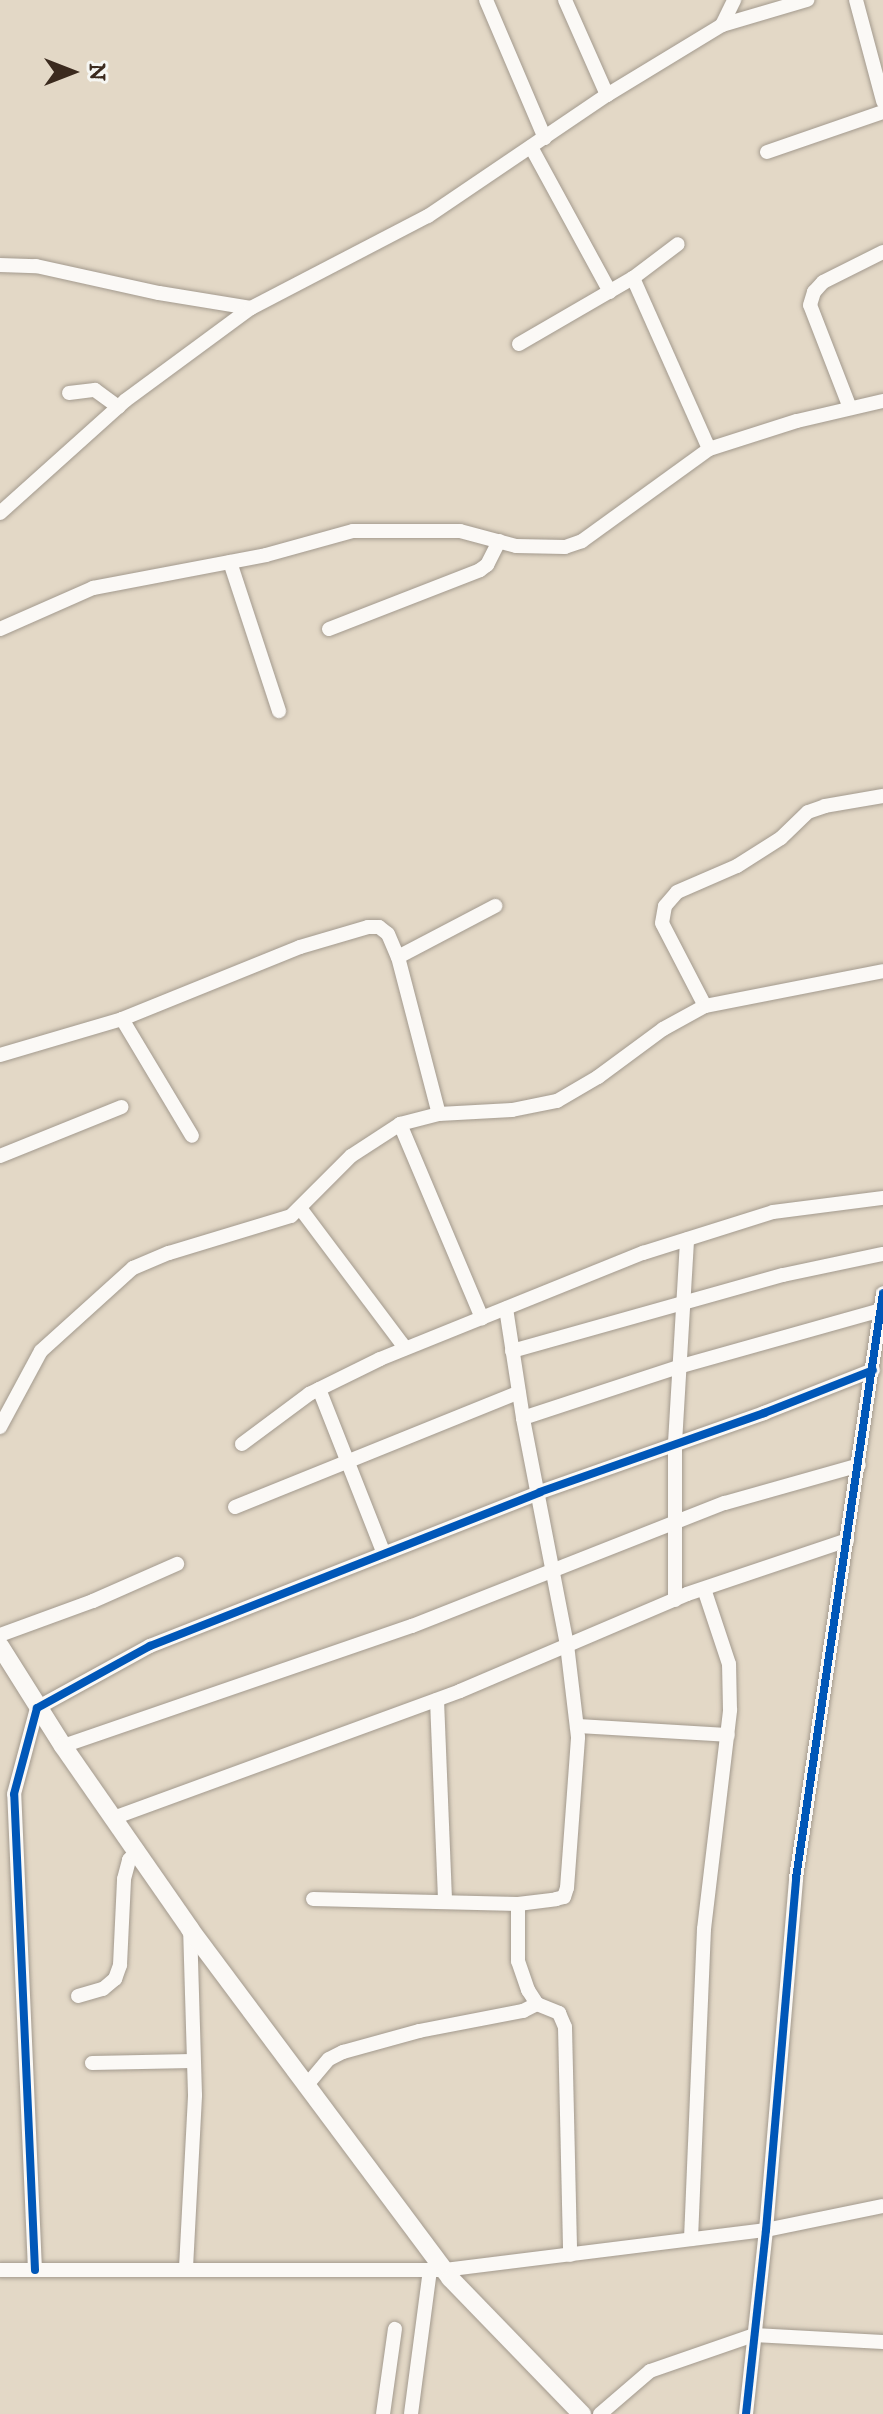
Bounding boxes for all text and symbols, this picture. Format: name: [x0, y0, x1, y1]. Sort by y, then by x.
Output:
north arrow: [32, 32, 112, 112]
text: N: [83, 63, 110, 81]

